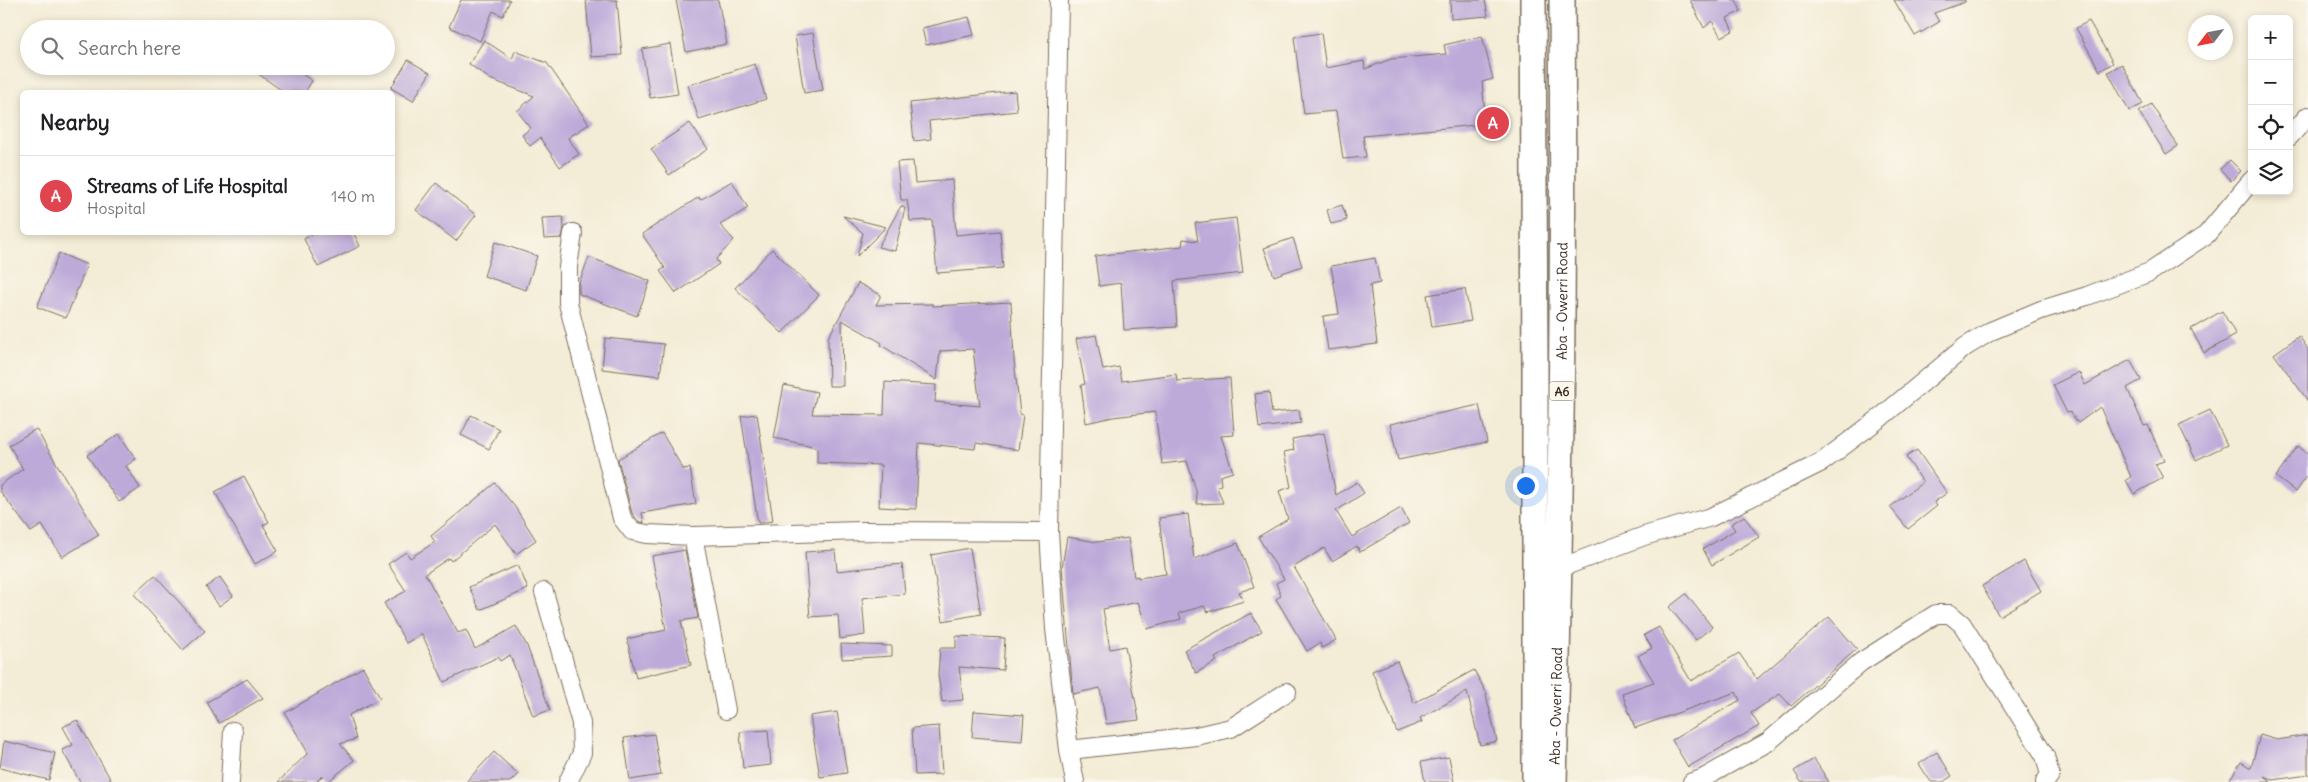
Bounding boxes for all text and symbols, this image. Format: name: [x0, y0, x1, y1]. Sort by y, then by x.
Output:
north arrow: [2188, 15, 2233, 60]
map controls: [2248, 15, 2293, 195]
button: +: [2248, 15, 2293, 60]
search box: [20, 20, 395, 75]
icon: search: [38, 34, 66, 62]
text: Search here: [78, 36, 181, 60]
button: −: [2248, 60, 2293, 105]
pin: A: [1477, 104, 1509, 142]
button: locate: [2248, 105, 2293, 150]
text: Nearby: [40, 109, 110, 136]
button: layers: [2248, 150, 2293, 195]
text: Streams of Life Hospital: [87, 174, 288, 198]
text: A: [51, 186, 61, 206]
text: 140 m: [331, 186, 375, 206]
text: Hospital: [87, 198, 146, 218]
street label: Aba - Owerri Road: [1553, 242, 1571, 360]
road number: A6: [1550, 382, 1574, 401]
your location: [1513, 473, 1539, 499]
street label: Aba - Owerri Road: [1545, 647, 1566, 765]

